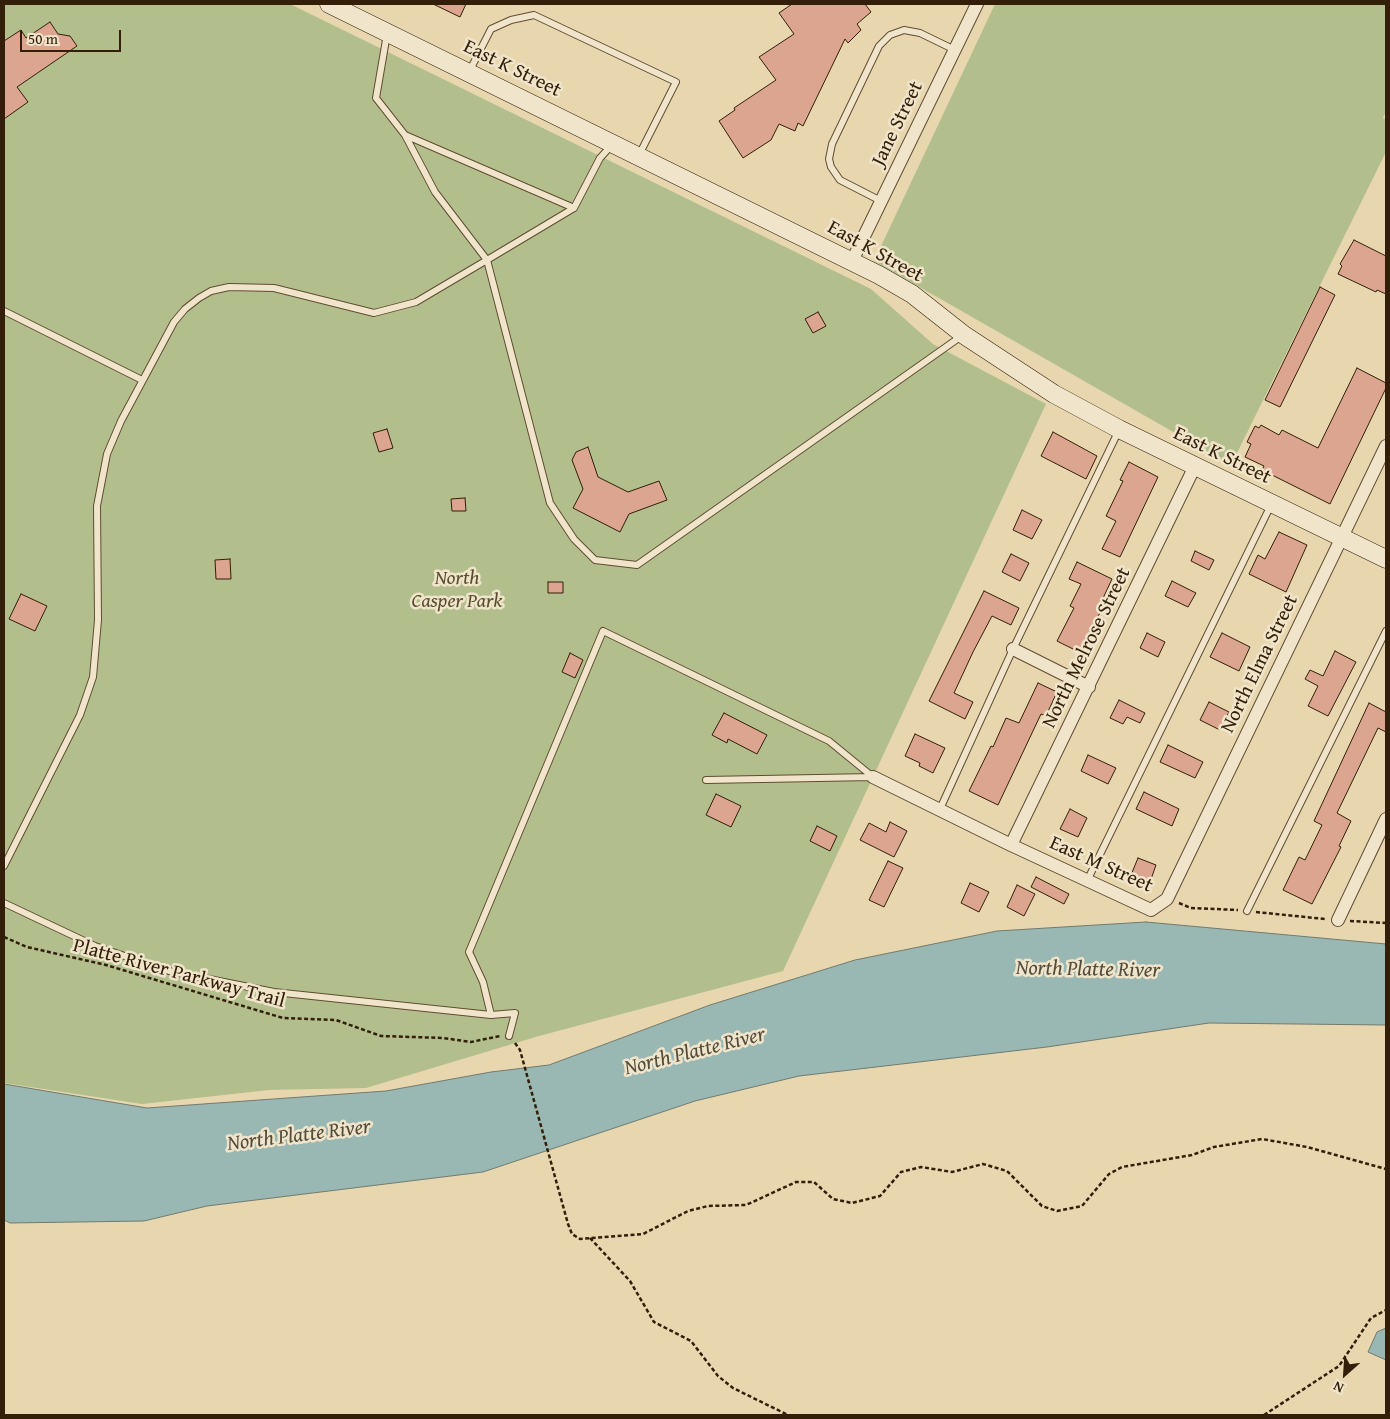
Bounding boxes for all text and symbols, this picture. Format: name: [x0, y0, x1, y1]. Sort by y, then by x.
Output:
scale bar: [22, 20, 124, 52]
text: 50 m: [28, 28, 58, 49]
street label: East K Street: [459, 35, 565, 103]
street label: Jane Street: [867, 78, 929, 170]
street label: East K Street: [823, 216, 927, 288]
street label: East K Street: [1169, 422, 1275, 490]
street label: North Melrose Street: [1038, 564, 1136, 732]
park label: North Casper Park: [412, 567, 502, 614]
street label: North Elma Street: [1216, 591, 1304, 737]
street label: East M Street: [1046, 832, 1156, 898]
street label: Platte River Parkway Trail: [70, 934, 288, 1014]
water label: North Platte River: [1016, 956, 1160, 984]
water label: North Platte River: [622, 1022, 768, 1082]
water label: North Platte River: [226, 1115, 372, 1157]
north arrow: [1320, 1349, 1370, 1399]
text: N: [1330, 1376, 1347, 1399]

